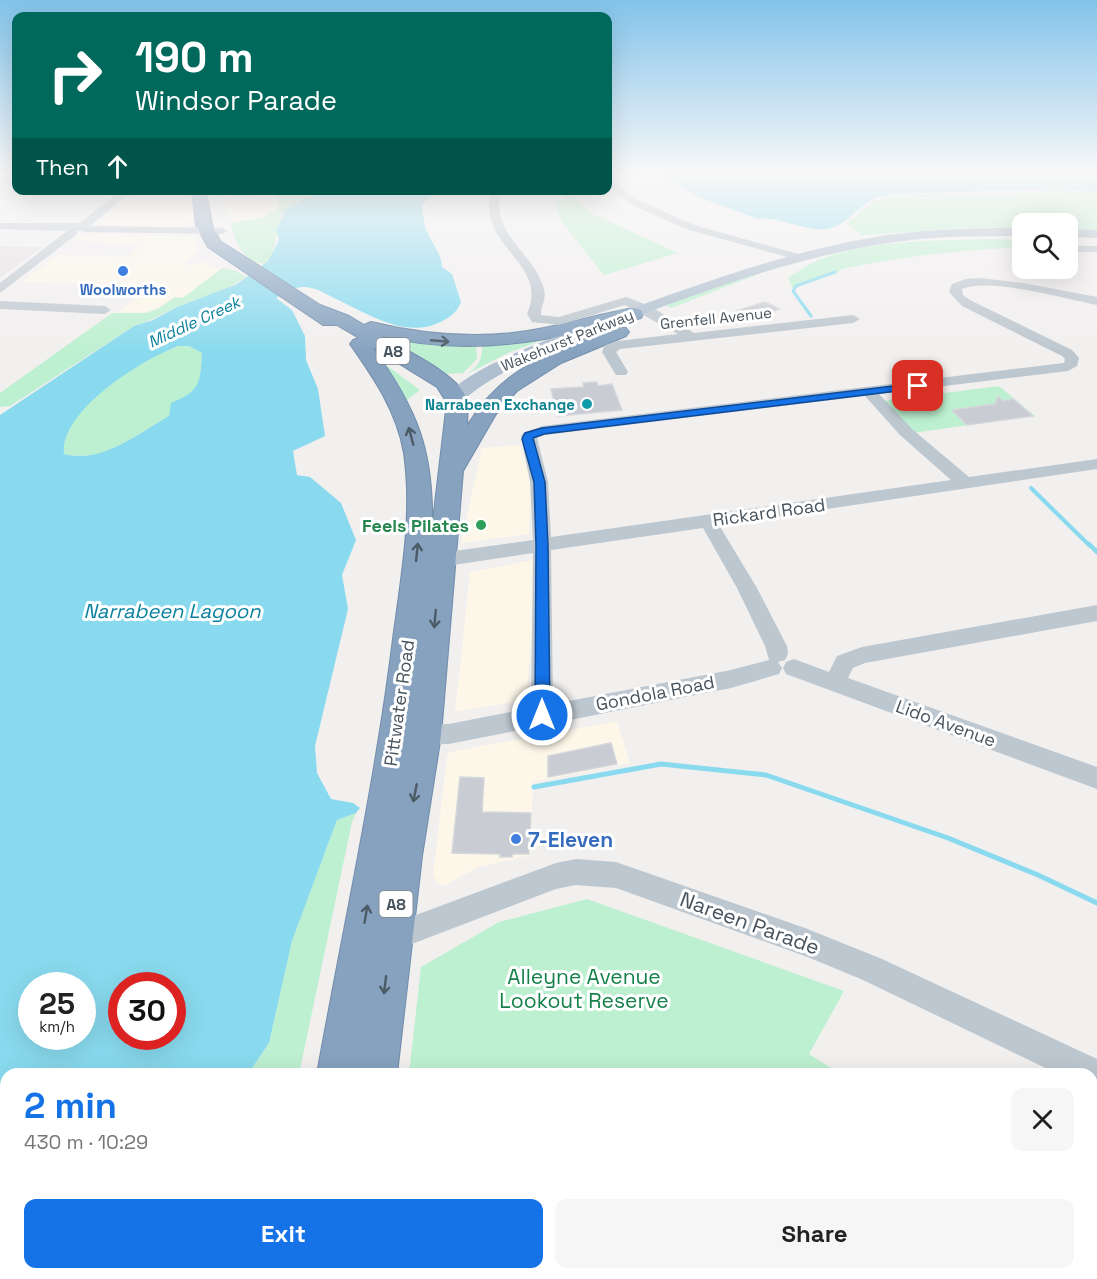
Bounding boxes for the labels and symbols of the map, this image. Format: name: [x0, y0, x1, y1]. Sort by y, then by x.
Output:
marker: Woolworths: [116, 264, 130, 278]
place label: Woolworths: [80, 280, 166, 299]
water label: Middle Creek: [144, 290, 246, 353]
street label: Grenfell Avenue: [659, 303, 773, 333]
street label: Wakehurst Parkway: [498, 305, 636, 375]
one-way arrow: [429, 336, 449, 347]
road number: A8: [376, 338, 410, 364]
pin: [892, 360, 943, 411]
place label: Narrabeen Exchange: [425, 395, 575, 414]
marker: Narrabeen Exchange: [580, 397, 594, 411]
one-way arrow: [405, 427, 416, 446]
street label: Rickard Road: [711, 493, 827, 531]
place label: Feels Pilates: [362, 514, 469, 537]
marker: Feels Pilates: [474, 518, 488, 532]
one-way arrow: [412, 543, 423, 563]
water label: Narrabeen Lagoon: [84, 598, 261, 624]
one-way arrow: [429, 608, 440, 628]
street label: Pittwater Road: [379, 638, 419, 768]
street label: Gondola Road: [594, 670, 716, 716]
position arrow: [510, 683, 574, 747]
street label: Lido Avenue: [893, 694, 999, 752]
one-way arrow: [409, 782, 420, 802]
place label: 7-Eleven: [528, 826, 613, 853]
marker: 7-Eleven: [509, 832, 523, 846]
street label: Nareen Parade: [677, 885, 823, 961]
road number: A8: [380, 891, 412, 917]
one-way arrow: [361, 905, 372, 924]
park label: Alleyne Avenue Lookout Reserve: [499, 963, 669, 1014]
speed limit sign: 30: [108, 972, 186, 1050]
one-way arrow: [380, 975, 391, 995]

